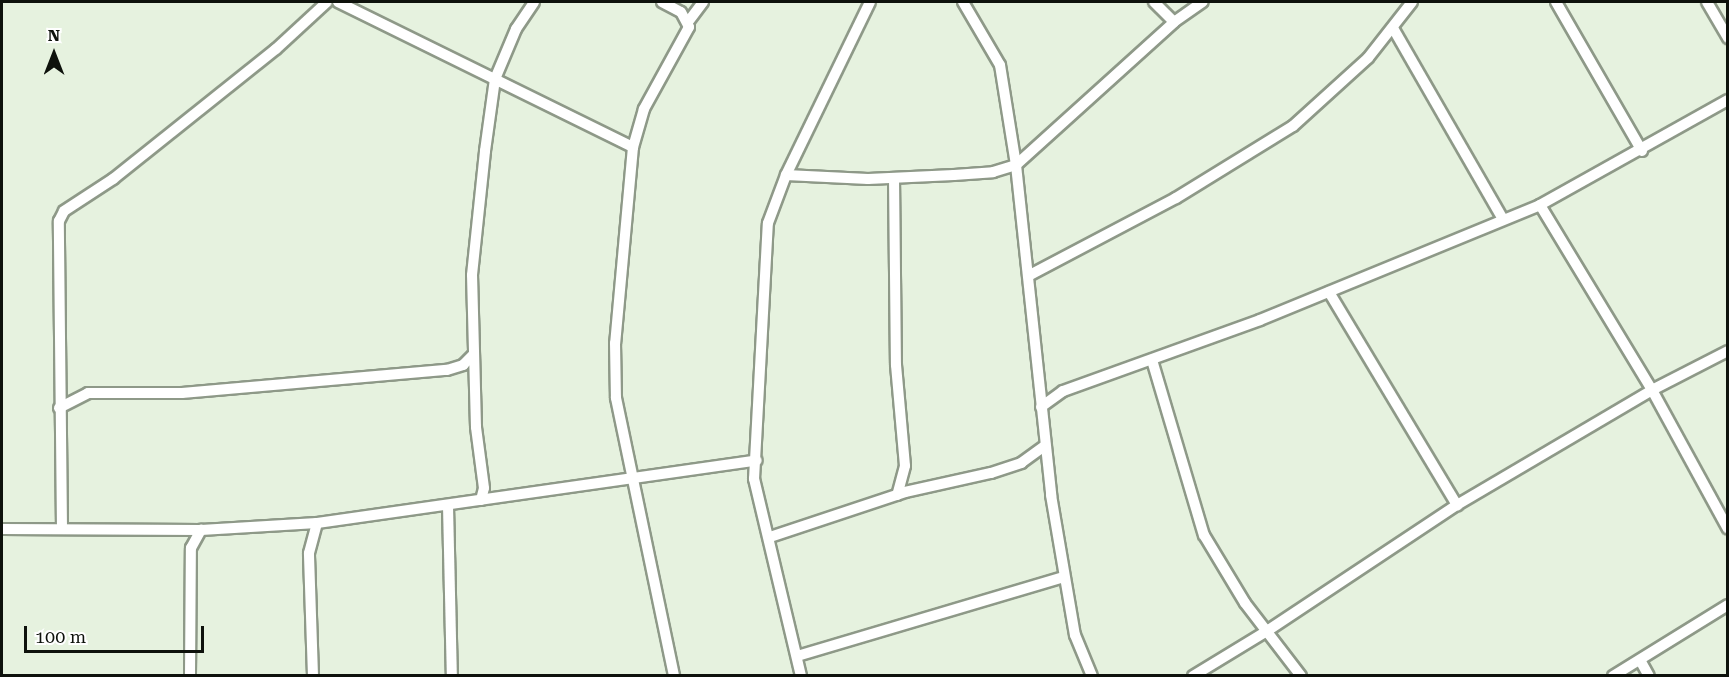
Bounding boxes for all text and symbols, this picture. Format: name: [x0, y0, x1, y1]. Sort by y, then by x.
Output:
north arrow: [24, 24, 84, 84]
text: N: [48, 26, 60, 45]
scale bar: [27, 614, 207, 652]
text: 100 m: [35, 626, 86, 647]

